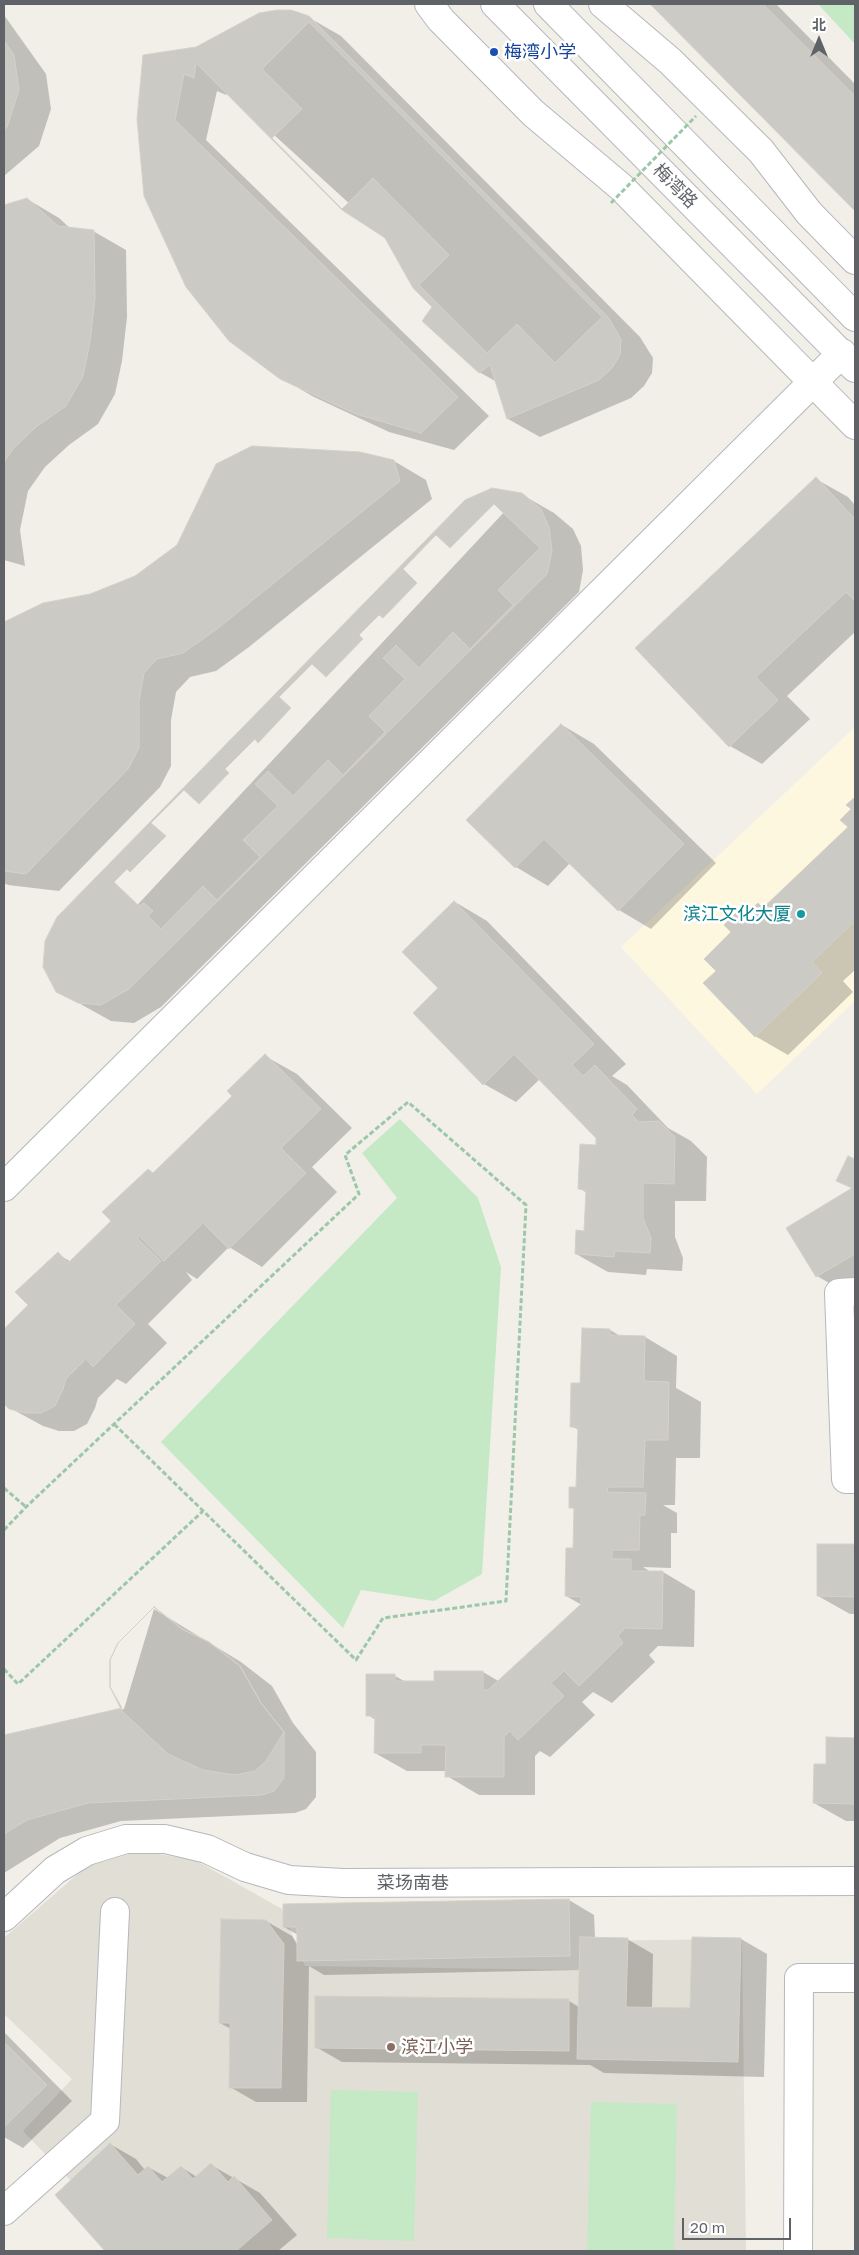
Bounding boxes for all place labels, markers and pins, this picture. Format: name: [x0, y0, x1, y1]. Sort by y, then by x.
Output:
place label: 梅湾小学: [504, 41, 576, 63]
marker: 梅湾小学: [488, 46, 500, 58]
place label: 滨江文化大厦: [683, 903, 791, 925]
marker: 滨江文化大厦: [795, 908, 807, 920]
place label: 滨江小学: [401, 2036, 473, 2058]
marker: 滨江小学: [385, 2041, 397, 2053]

